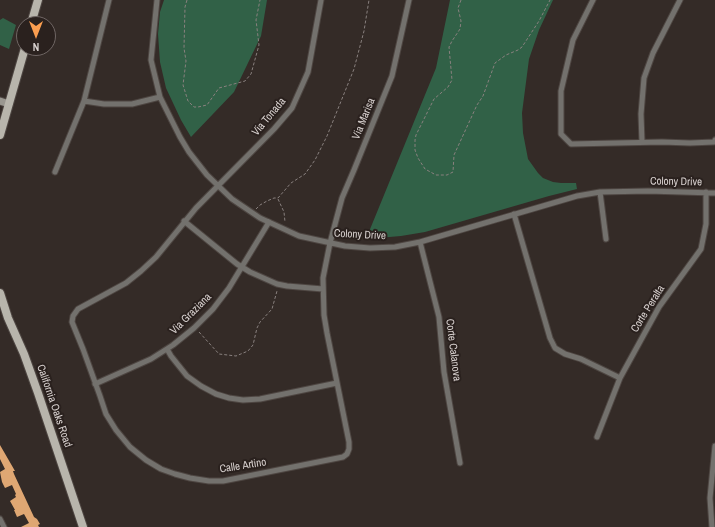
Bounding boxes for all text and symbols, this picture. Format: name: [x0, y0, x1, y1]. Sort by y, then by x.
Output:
north arrow: [16, 16, 56, 56]
text: N: [33, 40, 39, 54]
street label: Via Tonada: [249, 95, 289, 139]
street label: Via Marisa: [350, 96, 378, 142]
street label: Colony Drive: [650, 175, 702, 189]
street label: Colony Drive: [334, 227, 386, 243]
street label: Corte Peralta: [628, 283, 668, 335]
street label: Via Graziana: [168, 291, 214, 337]
street label: Corte Calanova: [443, 318, 463, 382]
street label: California Oaks Road: [34, 363, 74, 449]
street label: Calle Artino: [219, 456, 267, 476]

